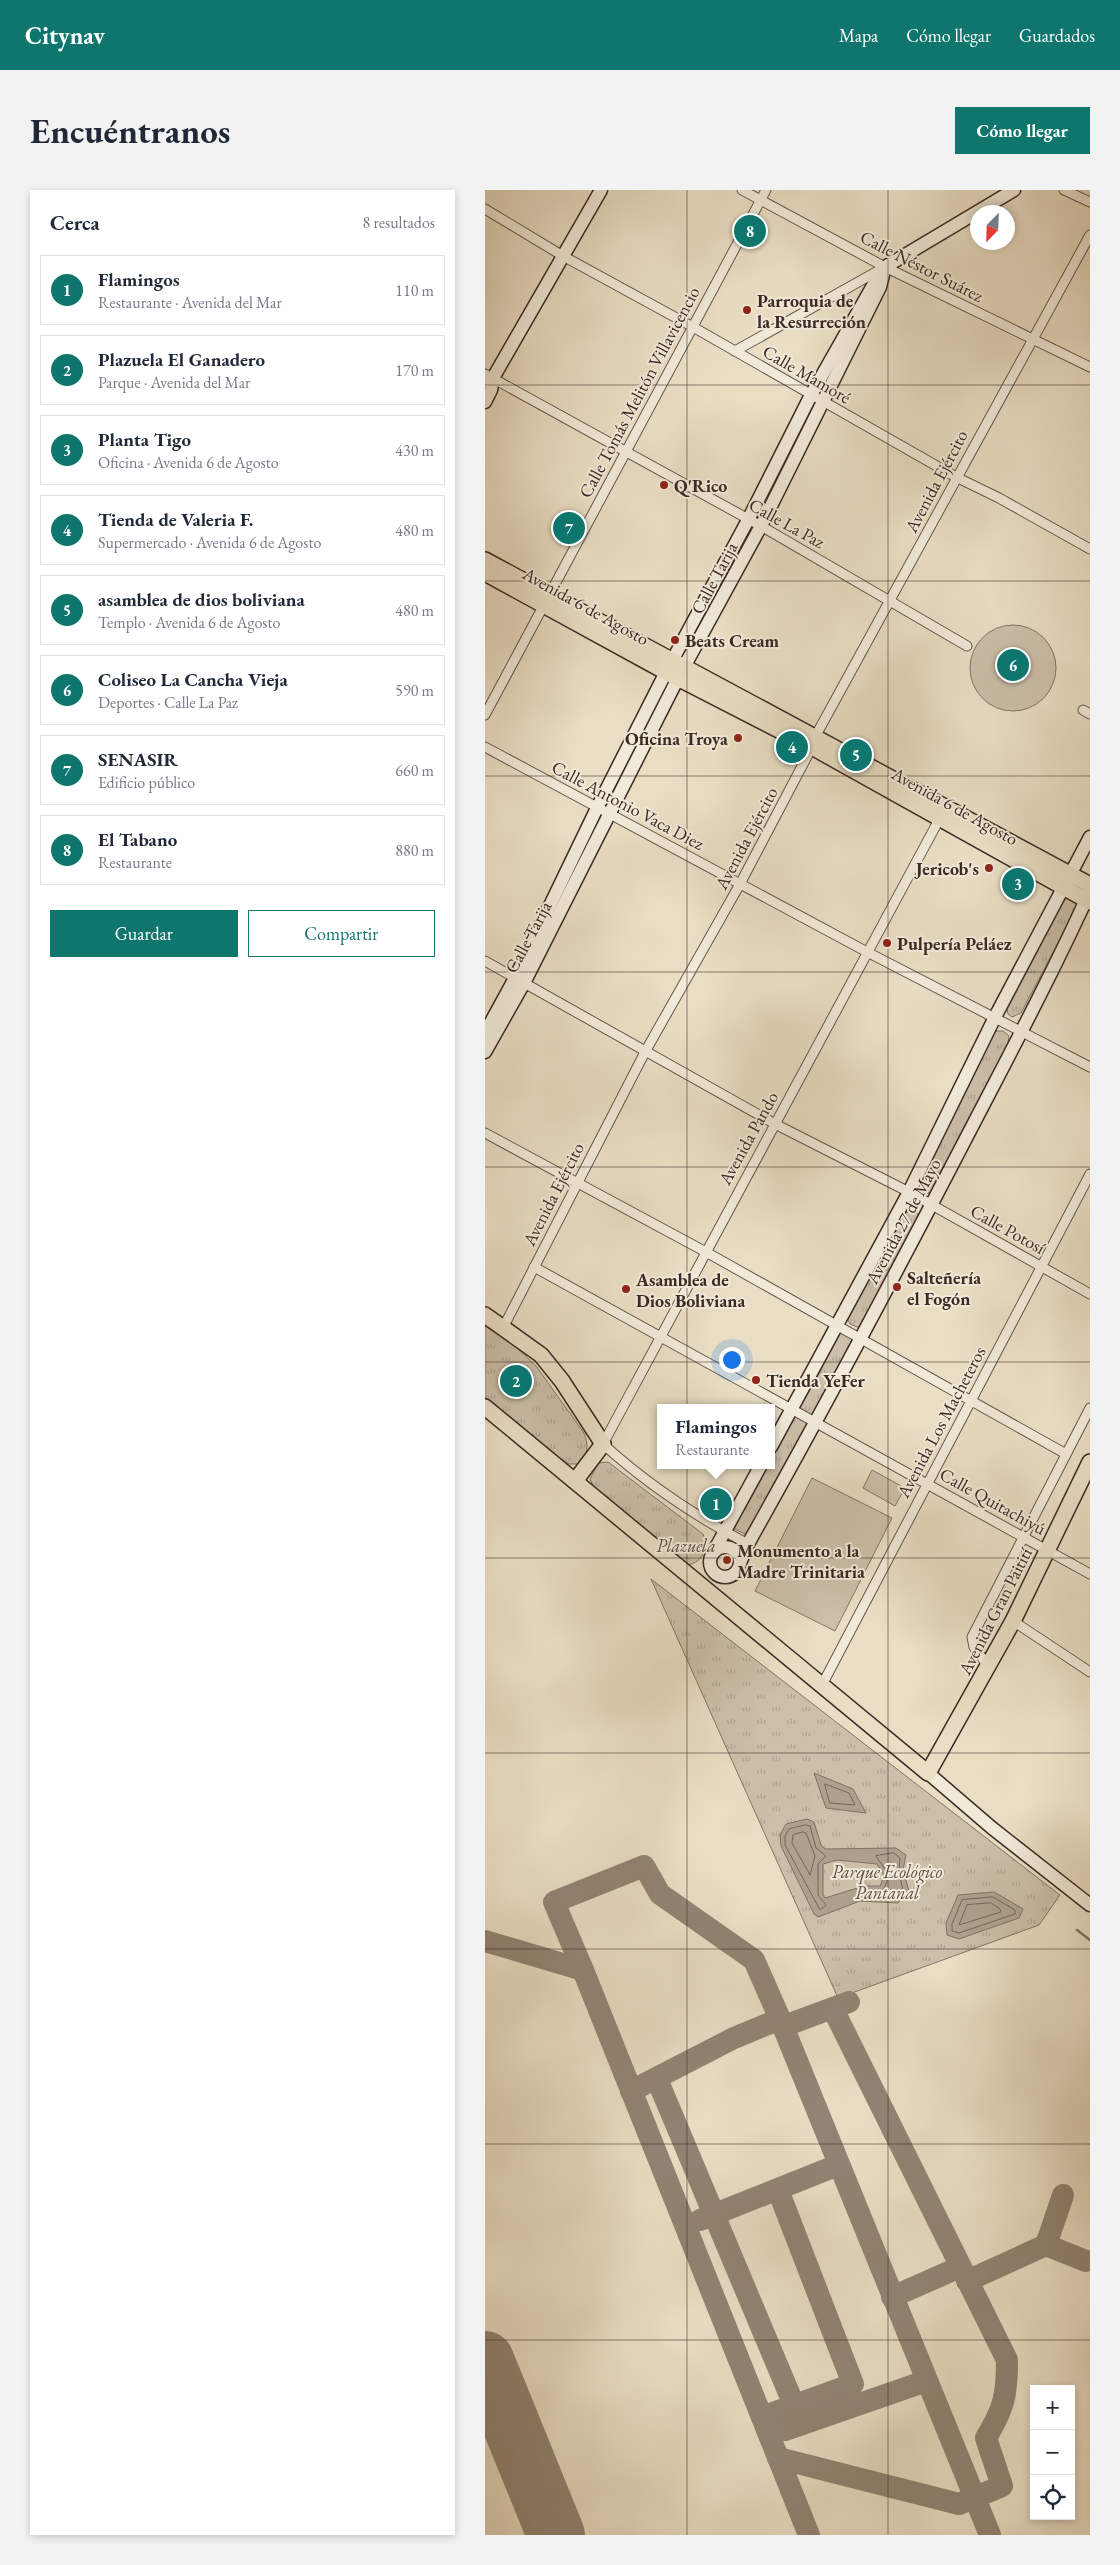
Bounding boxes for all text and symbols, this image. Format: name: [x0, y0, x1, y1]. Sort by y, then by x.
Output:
text: Citynav: [25, 20, 105, 51]
text: Mapa: [839, 24, 878, 47]
text: Cómo llegar: [906, 24, 991, 47]
text: Guardados: [1019, 24, 1095, 47]
button: Cómo llegar: [955, 107, 1090, 154]
text: Encuéntranos: [30, 108, 230, 153]
north arrow: [970, 205, 1015, 250]
text: Cerca: [50, 209, 100, 236]
text: 8 resultados: [363, 212, 435, 233]
pin: 8: [734, 212, 766, 250]
street label: Calle Néstor Suárez: [856, 225, 988, 307]
text: Flamingos: [98, 267, 180, 292]
text: 1: [63, 280, 71, 301]
text: 110 m: [395, 280, 434, 301]
street label: Calle Tomás Melitón Villavicencio: [573, 282, 705, 502]
place label: Parroquia de la Resurreción: [757, 289, 866, 333]
text: Restaurante · Avenida del Mar: [98, 292, 282, 313]
marker: Parroquia de la Resurreción: [741, 304, 753, 316]
street label: Calle Mamoré: [759, 339, 855, 409]
text: Plazuela El Ganadero: [98, 347, 265, 372]
text: 2: [63, 360, 71, 381]
text: 170 m: [395, 360, 434, 381]
text: Parque · Avenida del Mar: [98, 372, 250, 393]
street label: Avenida Ejército: [899, 426, 973, 537]
text: Planta Tigo: [98, 427, 191, 452]
text: 3: [63, 440, 71, 461]
text: 430 m: [395, 440, 434, 461]
text: Oficina · Avenida 6 de Agosto: [98, 452, 279, 473]
place label: Q'Rico: [674, 474, 727, 497]
marker: Q'Rico: [658, 479, 670, 491]
street label: Calle La Paz: [745, 493, 829, 553]
text: Tienda de Valeria F.: [98, 507, 254, 532]
pin: 7: [553, 509, 585, 547]
text: 4: [63, 520, 71, 541]
text: 480 m: [395, 520, 434, 541]
text: Supermercado · Avenida 6 de Agosto: [98, 532, 321, 553]
street label: Calle Tarija: [685, 537, 743, 618]
street label: Avenida 6 de Agosto: [518, 561, 653, 650]
text: asamblea de dios boliviana: [98, 587, 305, 612]
text: 5: [63, 600, 71, 621]
text: 480 m: [395, 600, 434, 621]
text: Templo · Avenida 6 de Agosto: [98, 612, 280, 633]
place label: Beats Cream: [685, 629, 780, 652]
marker: Beats Cream: [669, 634, 681, 646]
pin: 6: [997, 646, 1029, 684]
text: Coliseo La Cancha Vieja: [98, 667, 288, 692]
text: 6: [63, 680, 71, 701]
text: 590 m: [395, 680, 434, 701]
text: Deportes · Calle La Paz: [98, 692, 238, 713]
place label: Oficina Troya: [625, 727, 728, 750]
pin: 4: [776, 728, 808, 766]
marker: Oficina Troya: [732, 732, 744, 744]
pin: 5: [840, 736, 872, 774]
text: SENASIR: [98, 747, 178, 772]
street label: Calle Antonio Vaca Diez: [548, 755, 708, 855]
text: 7: [63, 760, 71, 781]
text: 660 m: [395, 760, 434, 781]
street label: Avenida 6 de Agosto: [887, 761, 1022, 850]
text: Edificio público: [98, 772, 195, 793]
street label: Avenida Ejército: [709, 783, 783, 894]
text: El Tabano: [98, 827, 177, 852]
text: 8: [63, 840, 71, 861]
text: 880 m: [395, 840, 434, 861]
text: Restaurante: [98, 852, 172, 873]
place label: Jericob's: [914, 857, 979, 880]
marker: Jericob's: [983, 862, 995, 874]
pin: 3: [1002, 865, 1034, 903]
street label: Calle Tarija: [499, 896, 557, 977]
button: Guardar: [50, 910, 238, 957]
button: Compartir: [248, 910, 435, 957]
place label: Pulpería Peláez: [897, 932, 1012, 955]
marker: Pulpería Peláez: [881, 937, 893, 949]
street label: Avenida Pando: [712, 1087, 783, 1190]
street label: Avenida Ejército: [517, 1138, 589, 1250]
street label: Avenida 27 de Mayo: [860, 1154, 946, 1289]
street label: Calle Potosí: [967, 1199, 1050, 1259]
place label: Salteñería el Fogón: [907, 1266, 981, 1310]
place label: Asamblea de Dios Boliviana: [635, 1268, 745, 1312]
marker: Salteñería el Fogón: [891, 1281, 903, 1293]
marker: Asamblea de Dios Boliviana: [620, 1283, 632, 1295]
street label: Avenida Los Macheteros: [891, 1342, 991, 1503]
your location: [719, 1347, 745, 1373]
pin: 2: [500, 1362, 532, 1400]
place label: Tienda YeFer: [766, 1369, 866, 1392]
marker: Tienda YeFer: [750, 1374, 762, 1386]
popup: [657, 1404, 775, 1469]
text: Flamingos: [675, 1414, 757, 1439]
text: Restaurante: [675, 1439, 749, 1460]
street label: Calle Quitachiyú: [936, 1462, 1051, 1540]
pin: 1: [700, 1485, 732, 1523]
park label: Plazuela: [656, 1534, 716, 1557]
place label: Monumento a la Madre Trinitaria: [737, 1539, 865, 1583]
street label: Avenida Gran Paitití: [953, 1543, 1037, 1679]
marker: Monumento a la Madre Trinitaria: [721, 1554, 733, 1566]
park label: Parque Ecológico Pantanal: [832, 1860, 942, 1904]
map controls: [1030, 2385, 1075, 2520]
button: +: [1030, 2385, 1075, 2430]
button: −: [1030, 2430, 1075, 2475]
button: locate: [1030, 2475, 1075, 2520]

